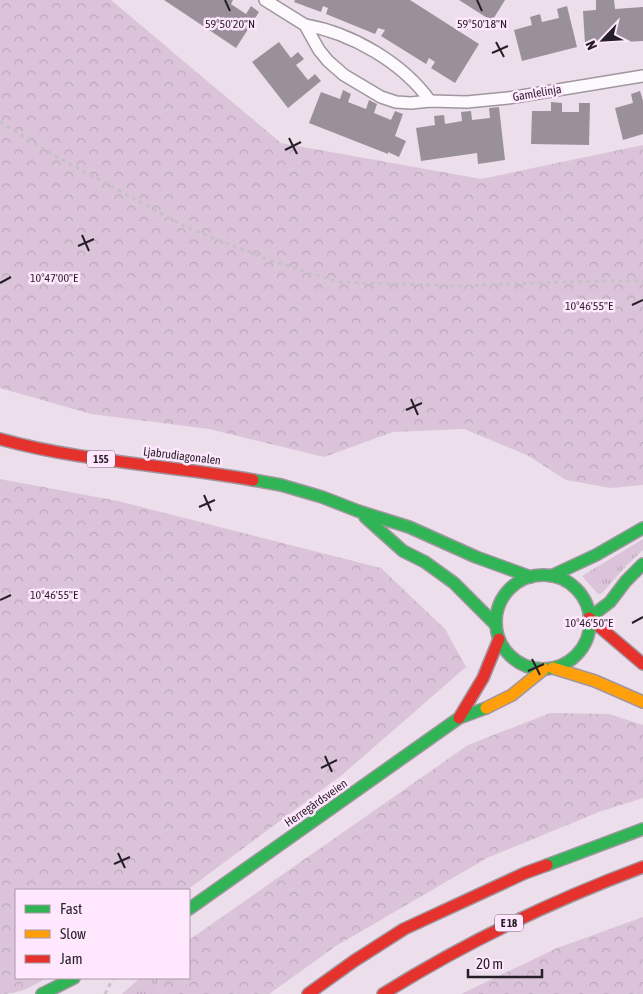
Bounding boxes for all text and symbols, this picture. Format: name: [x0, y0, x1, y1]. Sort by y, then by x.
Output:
north arrow: [578, 15, 628, 65]
text: 59°50'20"N: [205, 17, 255, 31]
text: 59°50'18"N: [457, 17, 507, 31]
text: N: [582, 38, 600, 53]
street label: Gamlelinja: [512, 82, 562, 104]
text: 10°47'00"E: [30, 271, 78, 285]
text: 10°46'55"E: [565, 299, 613, 313]
street label: Ljabrudiagonalen: [142, 444, 222, 468]
road number: 155: [87, 450, 115, 468]
text: 10°46'55"E: [30, 588, 78, 602]
text: 10°46'50"E: [565, 616, 613, 630]
street label: Herregårdsveien: [282, 776, 350, 830]
legend: [15, 889, 190, 979]
text: Fast: [60, 900, 82, 917]
road number: E 18: [495, 914, 523, 931]
text: Slow: [60, 925, 86, 942]
scale bar: [468, 946, 542, 978]
text: Jam: [60, 950, 83, 967]
text: 20 m: [476, 955, 503, 972]

